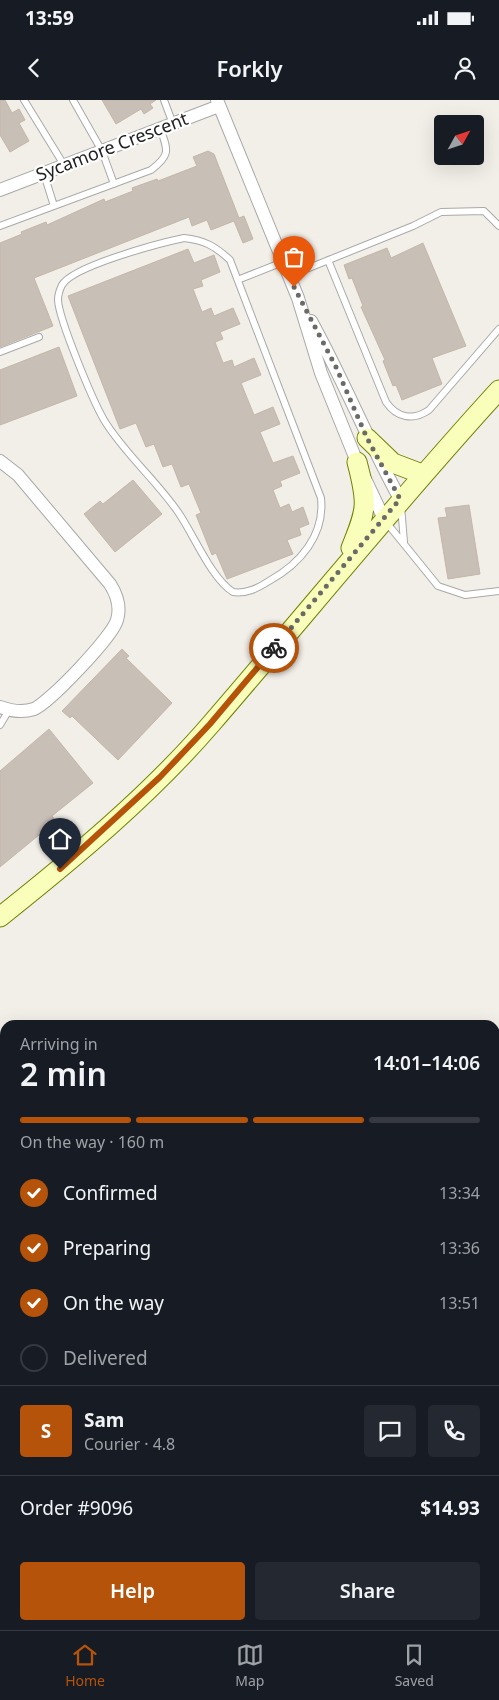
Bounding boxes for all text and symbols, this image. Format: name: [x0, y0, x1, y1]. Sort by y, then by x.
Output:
text: 13:59: [25, 5, 74, 31]
text: Forkly: [216, 53, 283, 83]
icon: back: [20, 54, 48, 82]
icon: person: [451, 54, 479, 82]
street label: Sycamore Crescent: [32, 106, 192, 186]
north arrow: [434, 115, 484, 165]
map controls: [434, 115, 484, 165]
pin: [273, 236, 315, 287]
icon: bag: [280, 243, 308, 271]
courier: [249, 623, 299, 673]
icon: bike: [260, 634, 288, 662]
pin: [39, 818, 81, 869]
icon: home: [46, 825, 74, 853]
text: Arriving in: [20, 1033, 98, 1055]
text: 14:01–14:06: [373, 1050, 480, 1076]
text: 2 min: [20, 1052, 107, 1095]
text: On the way · 160 m: [20, 1131, 164, 1153]
icon: check: [20, 1179, 48, 1207]
text: Confirmed: [63, 1180, 158, 1206]
text: 13:34: [439, 1182, 480, 1204]
icon: check: [20, 1234, 48, 1262]
text: Preparing: [63, 1235, 151, 1261]
text: 13:36: [439, 1237, 480, 1259]
icon: check: [20, 1289, 48, 1317]
text: On the way: [63, 1290, 164, 1316]
text: 13:51: [439, 1292, 480, 1314]
text: Delivered: [63, 1345, 148, 1371]
button: chat: [364, 1405, 416, 1457]
button: phone: [428, 1405, 480, 1457]
text: Sam: [84, 1407, 124, 1433]
text: S: [41, 1418, 51, 1444]
text: Courier · 4.8: [84, 1433, 175, 1455]
text: Order #9096: [20, 1495, 133, 1521]
text: $14.93: [420, 1495, 480, 1521]
button: Help: [20, 1562, 245, 1620]
button: Share: [255, 1562, 480, 1620]
tab: Home: [65, 1641, 105, 1690]
tab: Map: [235, 1641, 264, 1690]
tab: Saved: [395, 1641, 434, 1690]

